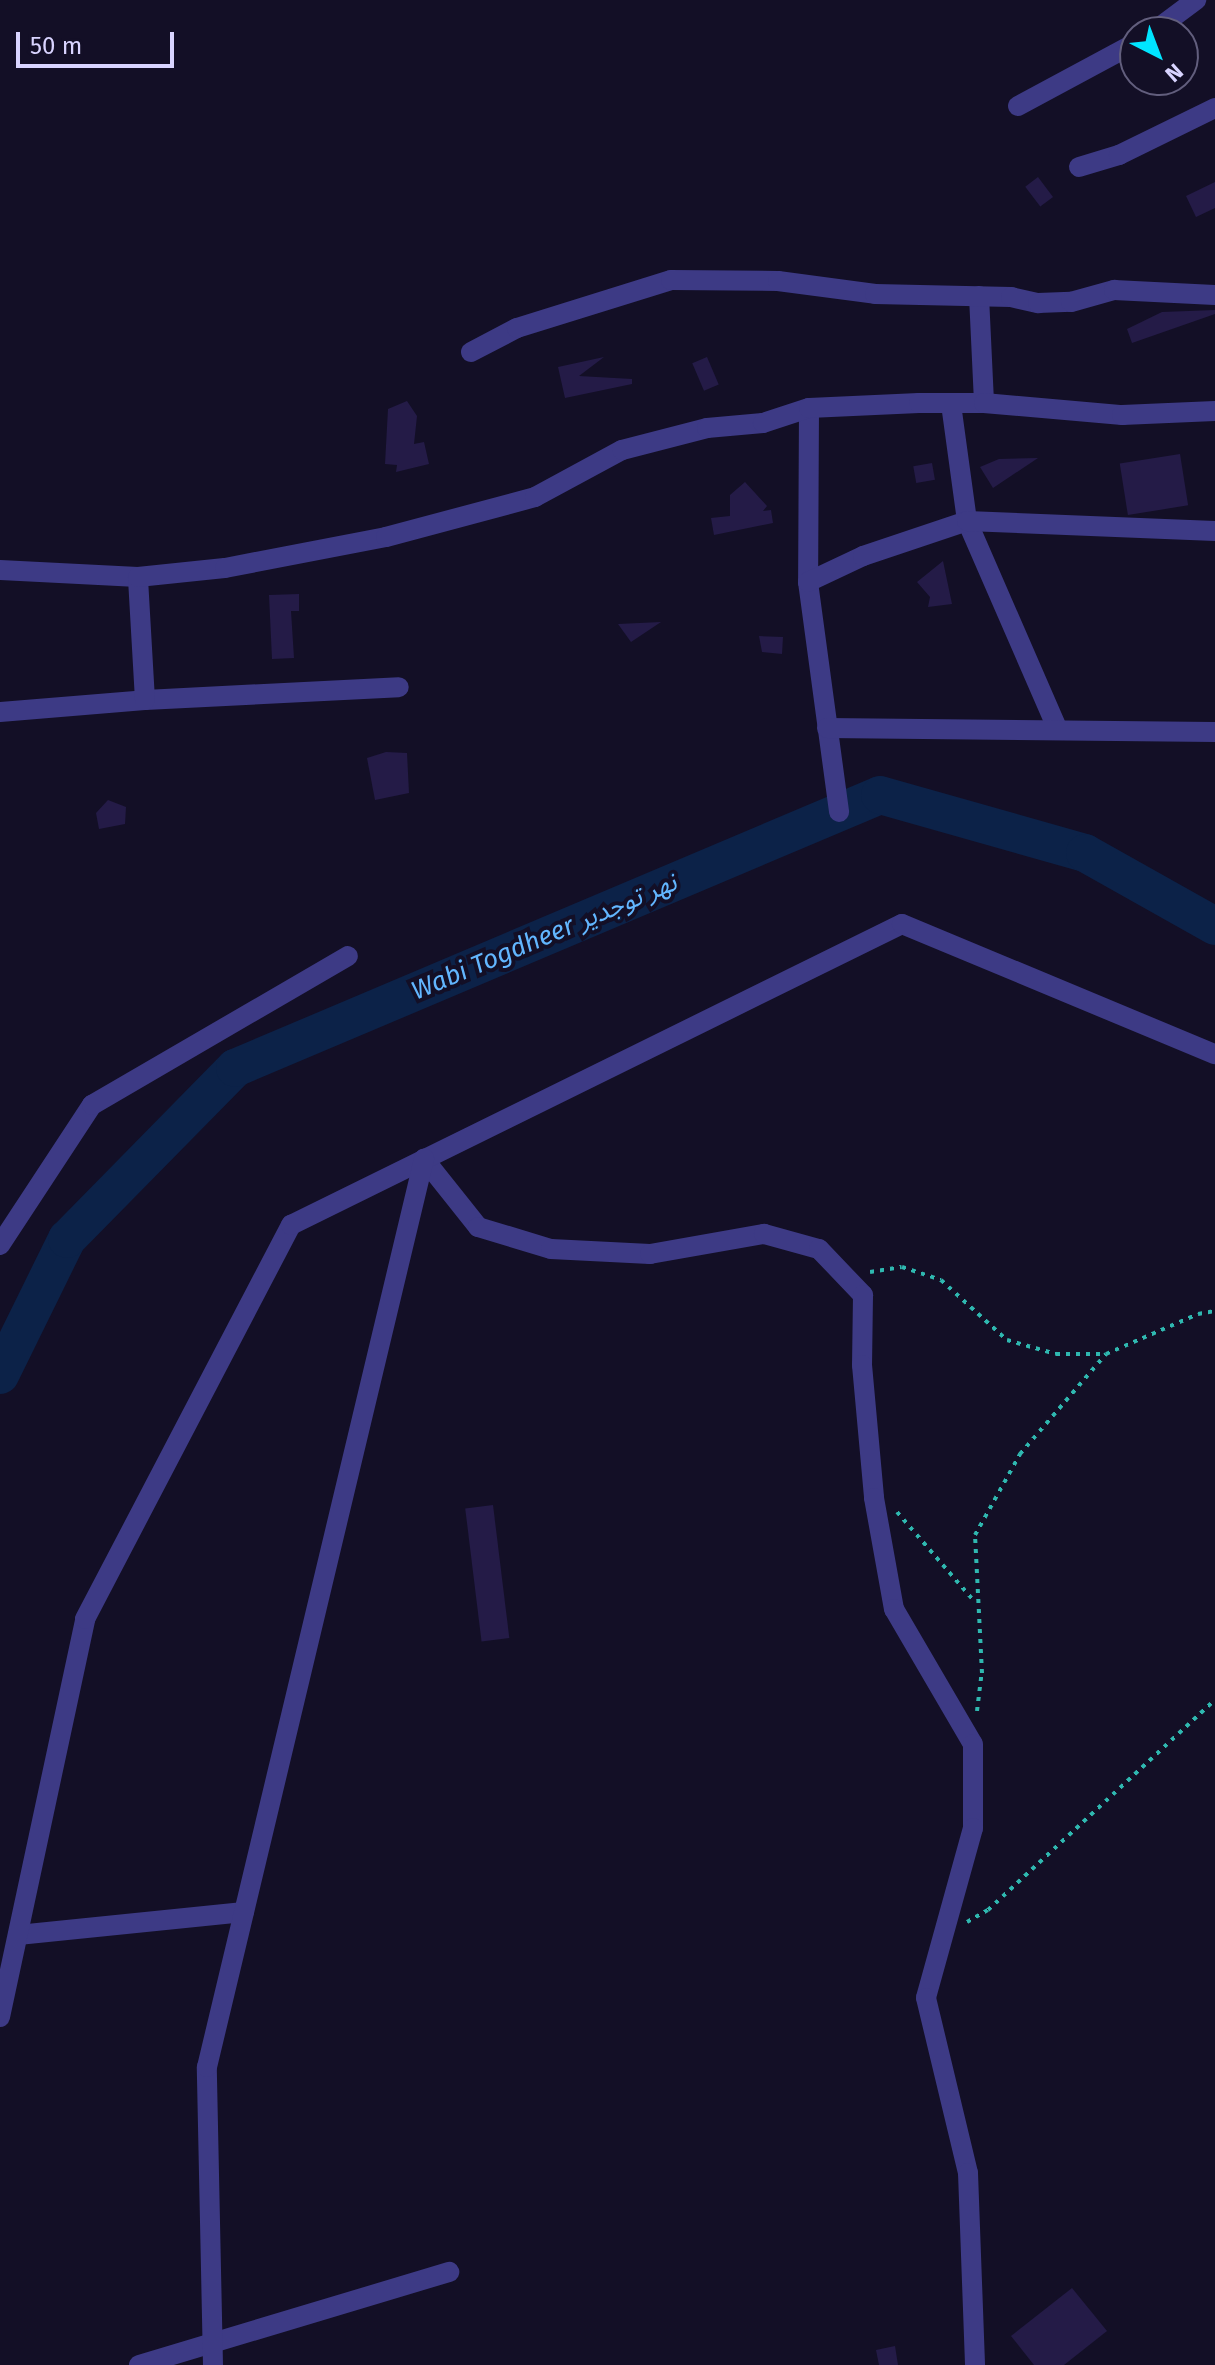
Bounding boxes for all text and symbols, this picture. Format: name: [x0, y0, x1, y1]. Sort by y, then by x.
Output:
scale bar: [20, 16, 178, 66]
north arrow: [1119, 16, 1199, 96]
text: 50 m: [30, 32, 82, 60]
text: N: [1160, 58, 1189, 88]
water label: Wabi Togdheer نهر توجدير: [407, 867, 681, 1007]

